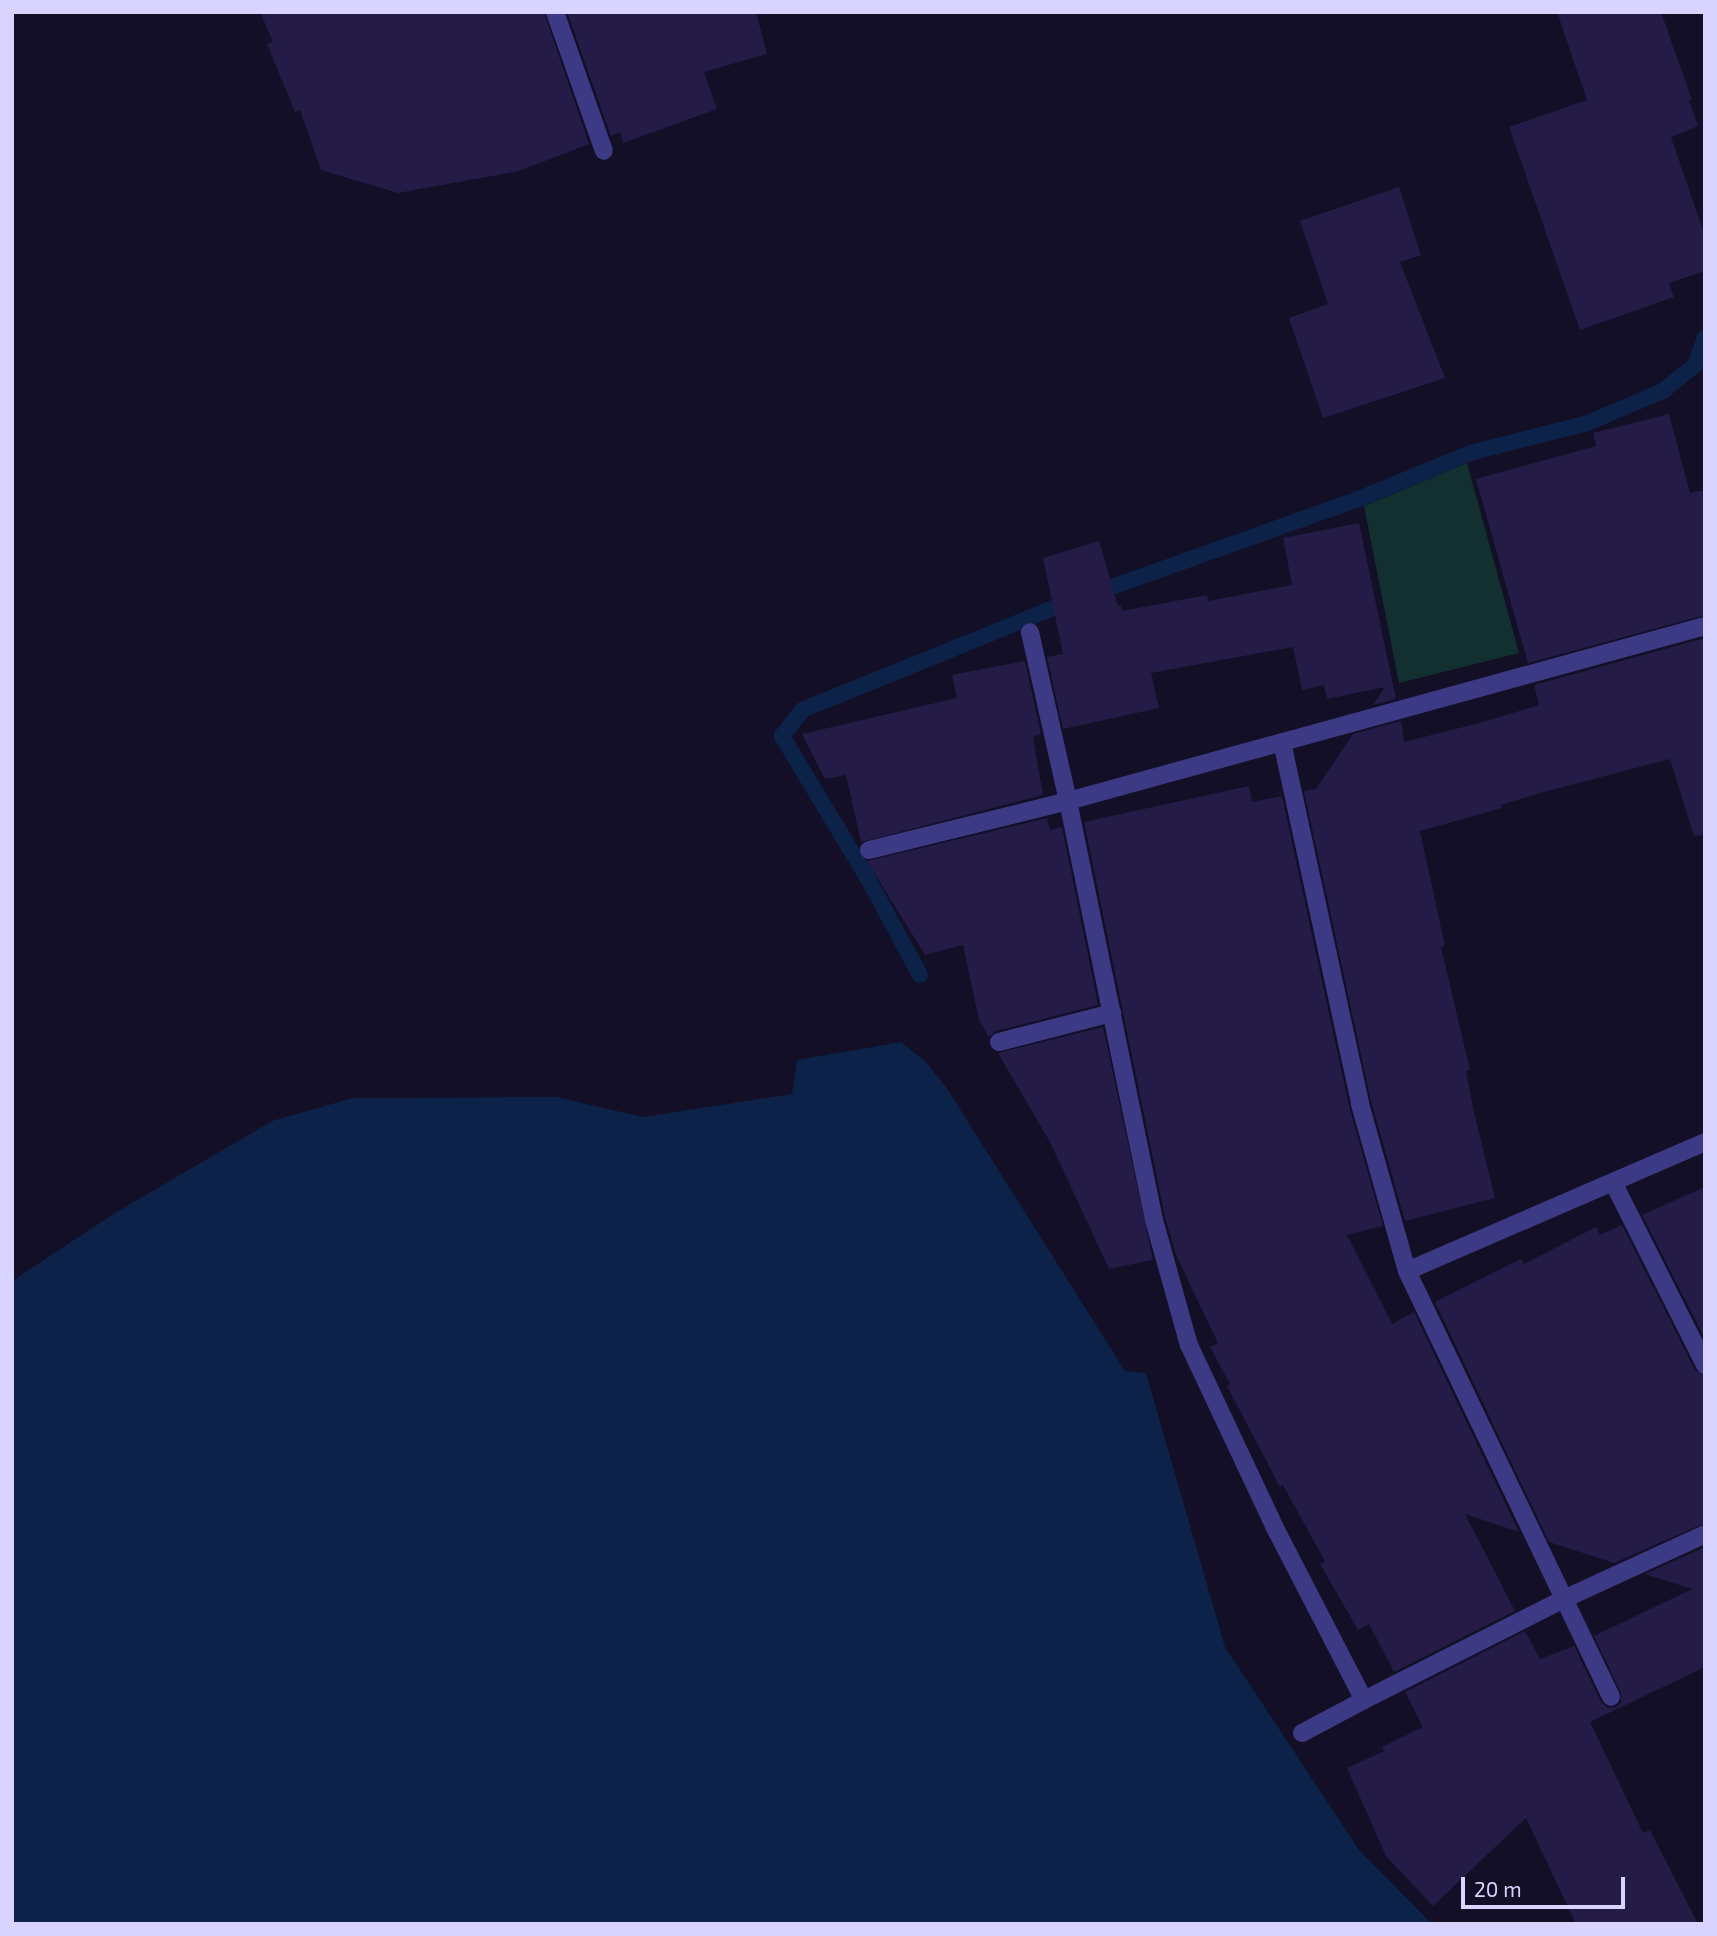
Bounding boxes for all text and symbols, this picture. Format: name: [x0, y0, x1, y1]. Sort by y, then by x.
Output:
scale bar: [1465, 1862, 1630, 1906]
text: 20 m: [1474, 1876, 1522, 1901]

